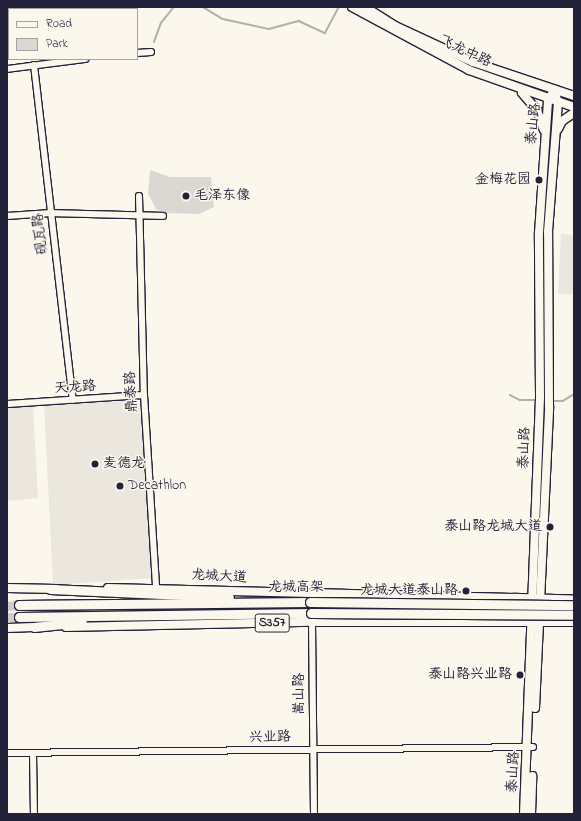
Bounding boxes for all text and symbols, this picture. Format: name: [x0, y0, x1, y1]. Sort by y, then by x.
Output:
legend: [8, 8, 138, 60]
text: Road: [46, 15, 72, 33]
street label: 飞龙中路: [436, 33, 494, 71]
text: Park: [46, 35, 68, 53]
street label: 泰山路: [523, 102, 545, 146]
place label: 金梅花园: [475, 172, 531, 188]
marker: 金梅花园: [534, 175, 544, 185]
place label: 毛泽东像: [194, 188, 250, 204]
marker: 毛泽东像: [181, 191, 191, 201]
street label: 砚瓦路: [30, 212, 52, 256]
street label: 鼎泰路: [123, 371, 141, 413]
street label: 天龙路: [53, 378, 97, 398]
street label: 泰山路: [516, 427, 534, 469]
place label: 麦德龙: [103, 456, 145, 472]
marker: 麦德龙: [90, 459, 100, 469]
place label: Decathlon: [128, 478, 186, 494]
marker: Decathlon: [115, 481, 125, 491]
place label: 泰山路龙城大道: [444, 519, 542, 535]
marker: 泰山路龙城大道: [545, 522, 555, 532]
street label: 龙城大道: [191, 567, 247, 587]
street label: 龙城高架: [268, 580, 324, 596]
place label: 龙城大道泰山路: [360, 583, 458, 599]
marker: 龙城大道泰山路: [461, 586, 471, 596]
road number: S357: [254, 612, 290, 634]
place label: 泰山路兴业路: [428, 667, 512, 683]
marker: 泰山路兴业路: [515, 670, 525, 680]
street label: 嵩山路: [292, 673, 308, 715]
street label: 兴业路: [249, 729, 291, 747]
street label: 泰山路: [505, 751, 523, 793]

